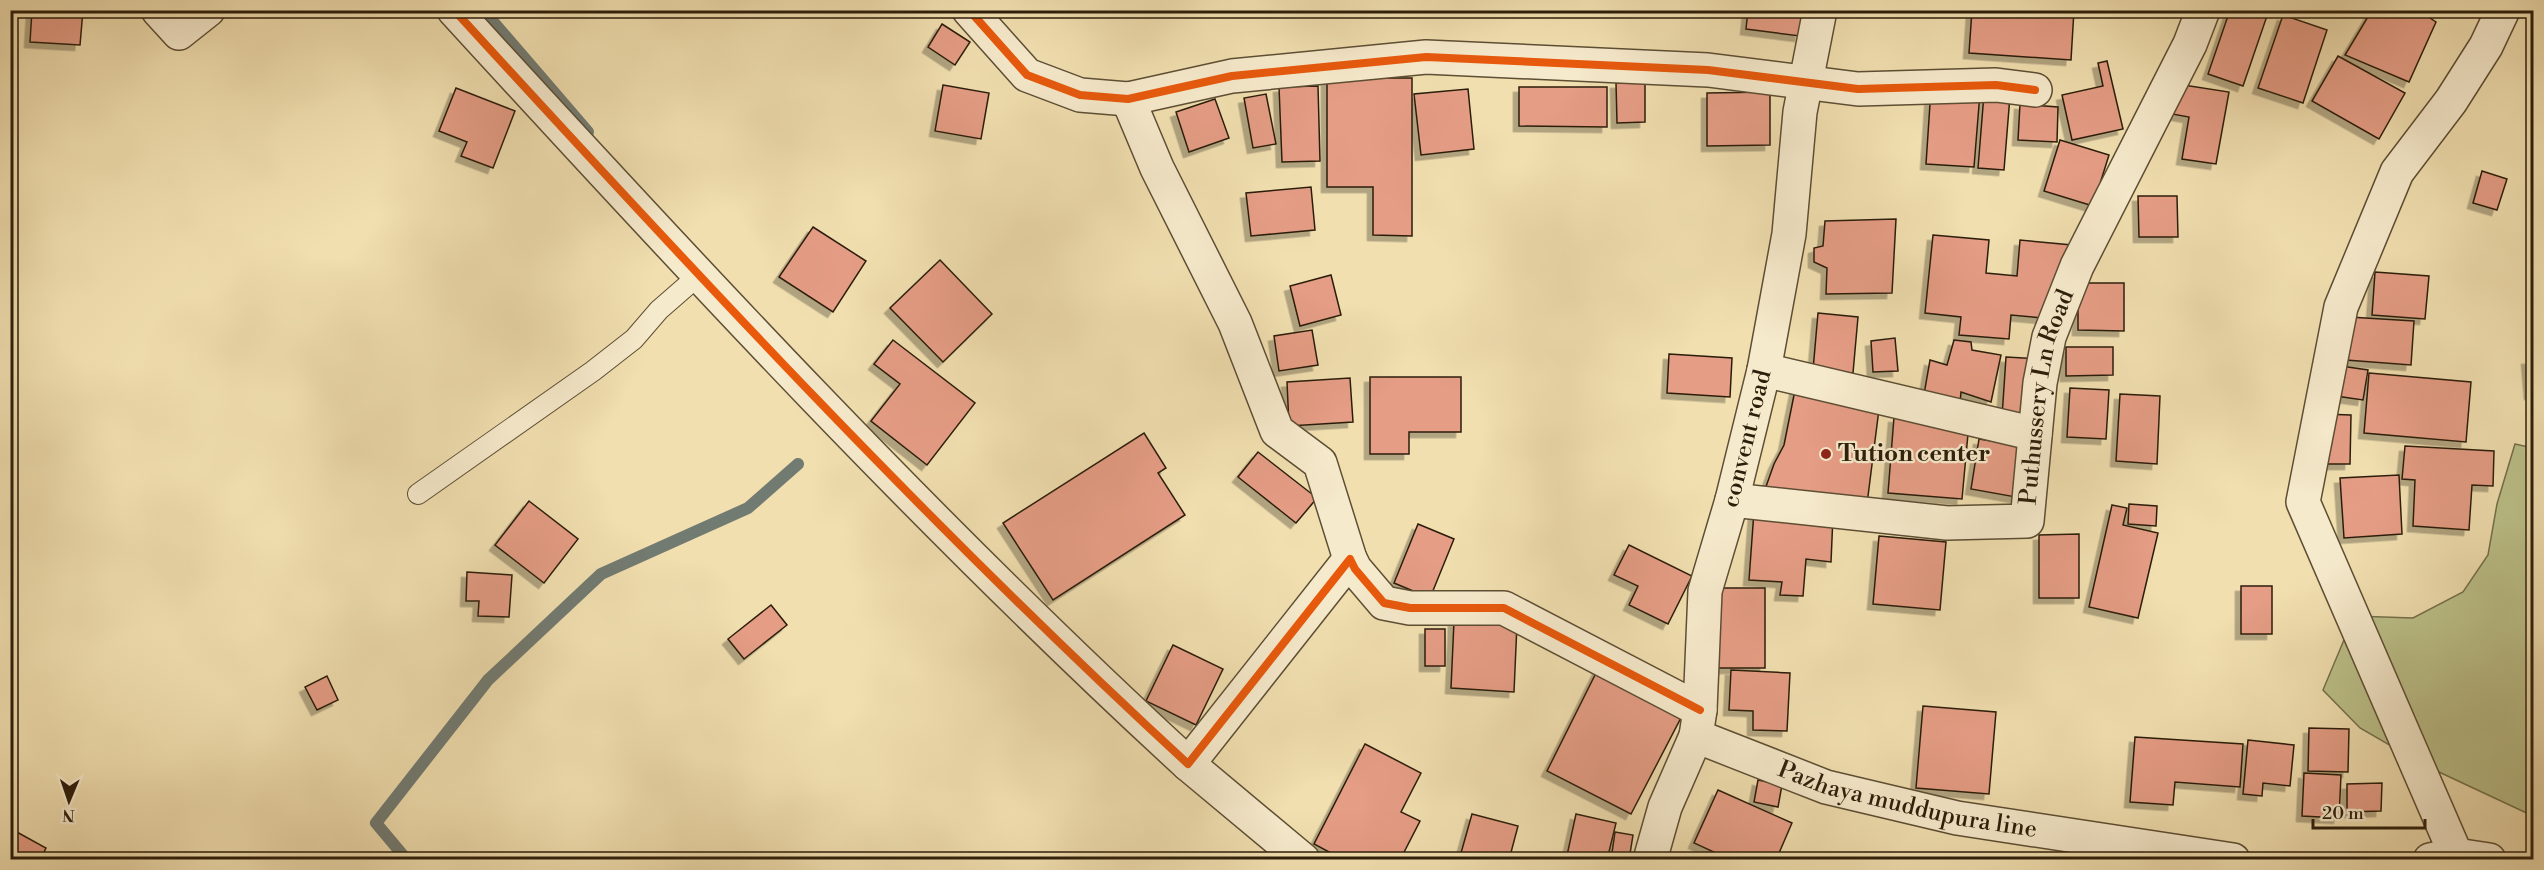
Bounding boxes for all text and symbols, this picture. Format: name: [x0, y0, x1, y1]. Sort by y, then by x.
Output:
street label: Puthussery Ln Road: [2014, 285, 2081, 506]
street label: convent road: [1716, 367, 1779, 511]
place label: Tution center: [1838, 439, 1990, 469]
marker: Tution center: [1819, 447, 1833, 461]
street label: Pazhaya muddupura line: [1773, 755, 2039, 845]
north arrow: [39, 771, 99, 831]
scale bar: [2313, 792, 2426, 830]
text: 20 m: [2322, 802, 2364, 825]
text: N: [61, 805, 75, 825]

